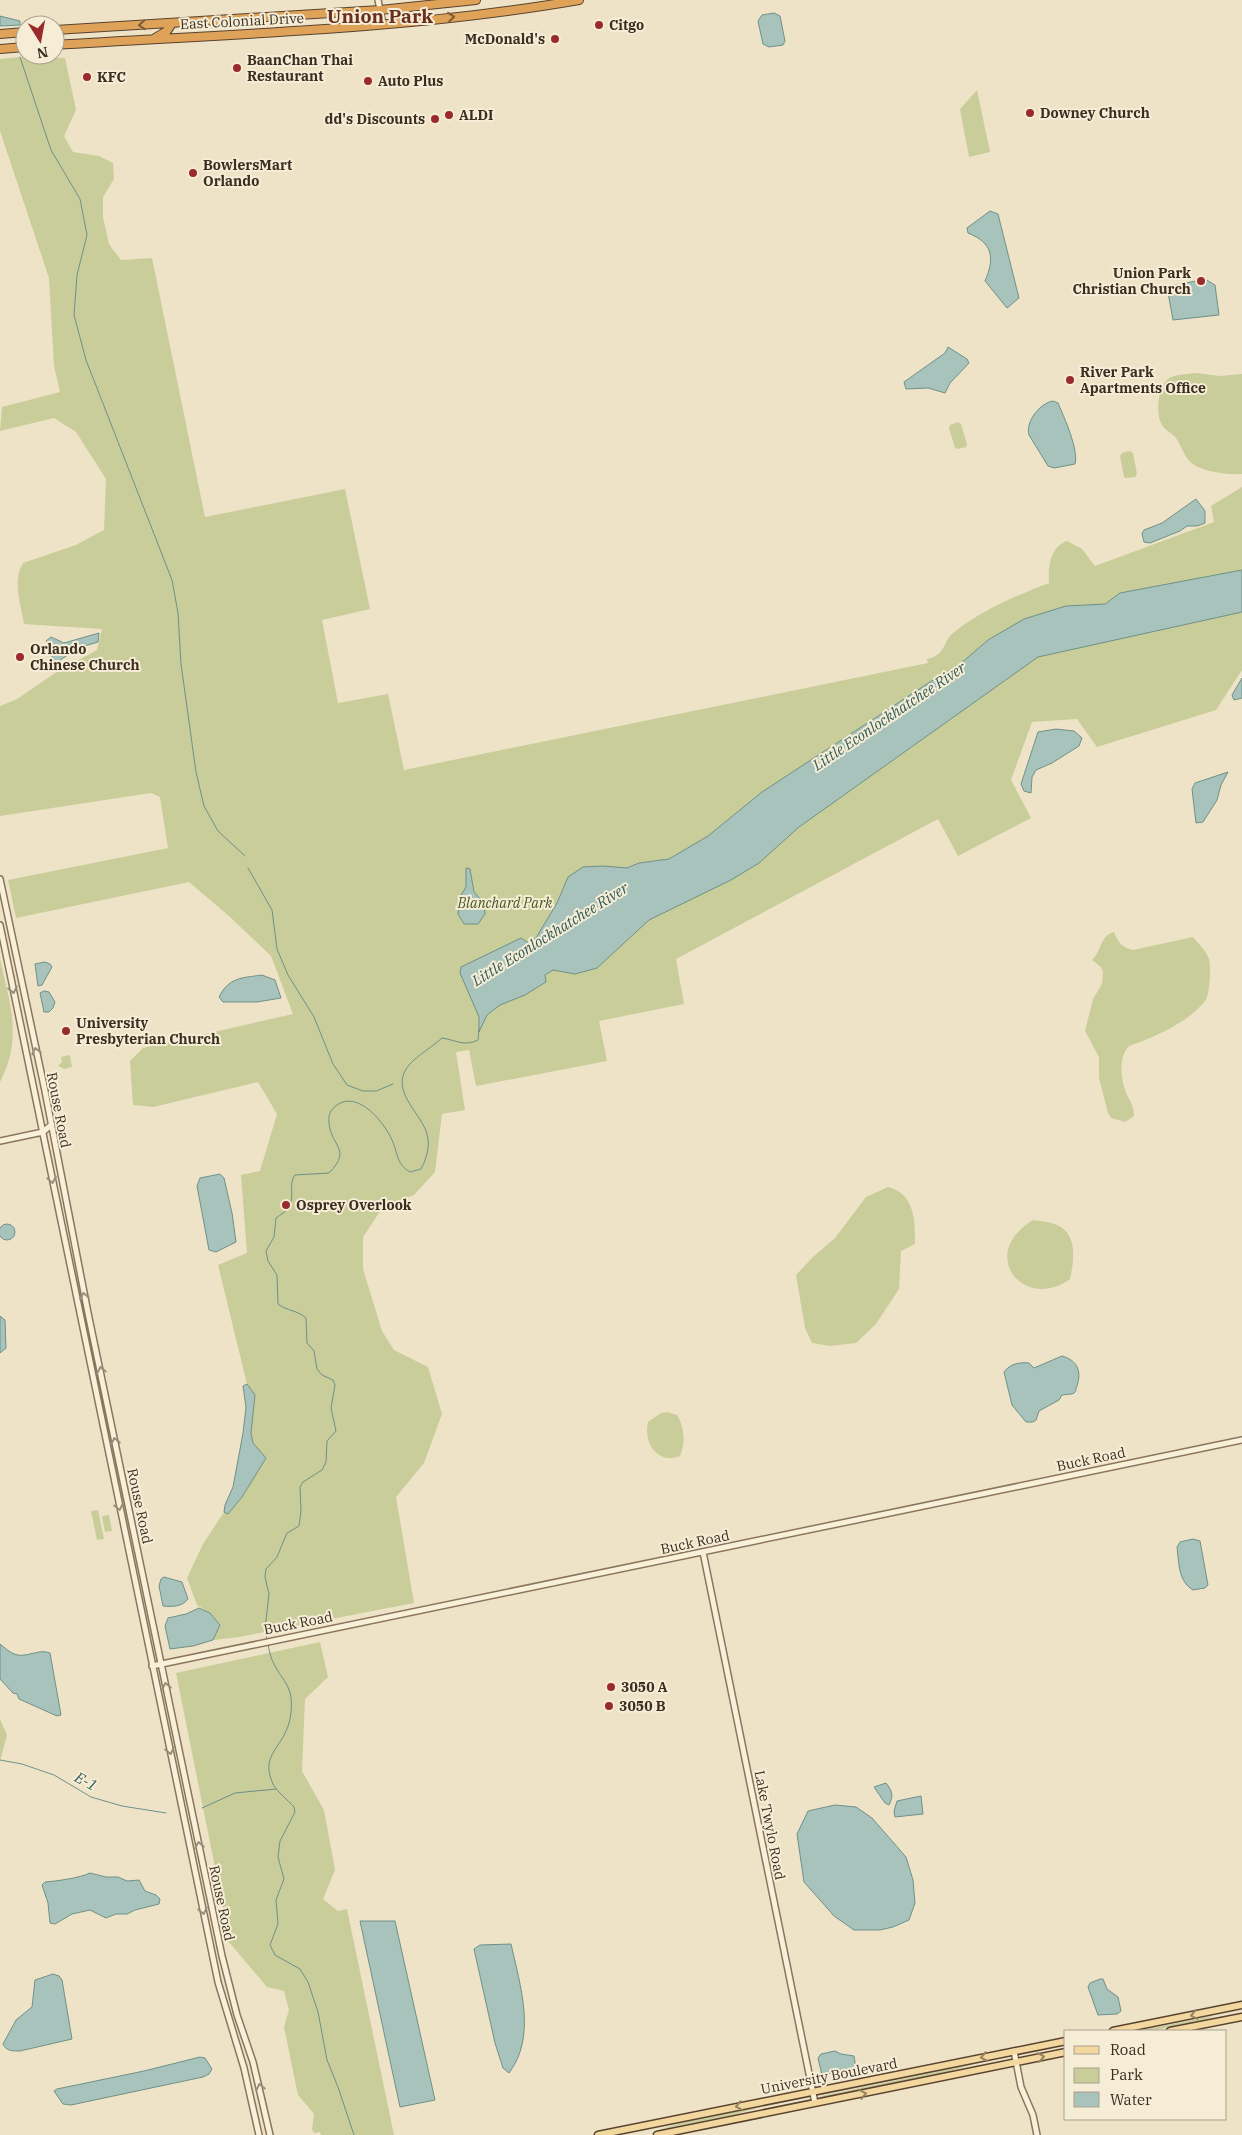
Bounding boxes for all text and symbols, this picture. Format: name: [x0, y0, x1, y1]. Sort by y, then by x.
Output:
district label: Union Park: [327, 4, 433, 28]
street label: East Colonial Drive: [179, 9, 305, 33]
one-way arrow: [447, 12, 455, 23]
north arrow: [15, 15, 65, 65]
place label: Citgo: [609, 16, 644, 34]
one-way arrow: [138, 19, 146, 30]
marker: Citgo: [593, 19, 605, 31]
place label: McDonald's: [465, 30, 545, 48]
marker: McDonald's: [549, 33, 561, 45]
text: N: [35, 43, 50, 63]
place label: BaanChan Thai Restaurant: [247, 51, 353, 85]
marker: BaanChan Thai Restaurant: [231, 62, 243, 74]
place label: KFC: [97, 68, 126, 86]
marker: KFC: [81, 71, 93, 83]
place label: Auto Plus: [378, 72, 443, 90]
marker: Auto Plus: [362, 75, 374, 87]
place label: Downey Church: [1040, 104, 1150, 122]
place label: ALDI: [459, 106, 493, 124]
marker: Downey Church: [1024, 107, 1036, 119]
marker: ALDI: [443, 109, 455, 121]
place label: dd's Discounts: [325, 110, 425, 128]
marker: dd's Discounts: [429, 113, 441, 125]
place label: BowlersMart Orlando: [203, 156, 292, 190]
marker: BowlersMart Orlando: [187, 167, 199, 179]
place label: Union Park Christian Church: [1072, 264, 1191, 298]
marker: Union Park Christian Church: [1195, 275, 1207, 287]
place label: River Park Apartments Office: [1080, 363, 1206, 397]
marker: River Park Apartments Office: [1064, 374, 1076, 386]
place label: Orlando Chinese Church: [30, 640, 140, 674]
marker: Orlando Chinese Church: [14, 651, 26, 663]
water label: Little Econlockhatchee River: [808, 657, 970, 775]
water label: Little Econlockhatchee River: [467, 878, 632, 990]
park label: Blanchard Park: [456, 894, 553, 912]
one-way arrow: [8, 985, 18, 994]
place label: University Presbyterian Church: [76, 1014, 220, 1048]
marker: University Presbyterian Church: [60, 1025, 72, 1037]
one-way arrow: [31, 1046, 42, 1055]
street label: Rouse Road: [43, 1071, 75, 1150]
one-way arrow: [47, 1176, 57, 1184]
place label: Osprey Overlook: [296, 1196, 412, 1214]
marker: Osprey Overlook: [280, 1199, 292, 1211]
one-way arrow: [80, 1291, 90, 1300]
one-way arrow: [96, 1366, 107, 1375]
one-way arrow: [110, 1437, 121, 1446]
street label: Buck Road: [1055, 1443, 1128, 1475]
street label: Rouse Road: [123, 1467, 157, 1546]
one-way arrow: [113, 1502, 124, 1511]
street label: Buck Road: [659, 1526, 732, 1558]
street label: Buck Road: [262, 1607, 335, 1639]
place label: 3050 A: [621, 1678, 668, 1696]
marker: 3050 A: [605, 1681, 617, 1693]
one-way arrow: [161, 1682, 172, 1690]
place label: 3050 B: [619, 1697, 666, 1715]
marker: 3050 B: [603, 1700, 615, 1712]
one-way arrow: [164, 1747, 175, 1756]
water label: E-1: [71, 1767, 100, 1795]
street label: Lake Twylo Road: [751, 1769, 790, 1882]
one-way arrow: [194, 1841, 205, 1850]
street label: Rouse Road: [205, 1864, 239, 1943]
one-way arrow: [197, 1906, 208, 1915]
one-way arrow: [1190, 2009, 1199, 2020]
legend: [1064, 2030, 1227, 2120]
text: Road: [1110, 2040, 1146, 2059]
one-way arrow: [979, 2052, 988, 2062]
one-way arrow: [1037, 2053, 1046, 2063]
street label: University Boulevard: [759, 2054, 899, 2098]
text: Park: [1110, 2065, 1143, 2084]
one-way arrow: [255, 2083, 266, 2092]
one-way arrow: [859, 2089, 868, 2099]
text: Water: [1110, 2090, 1152, 2109]
one-way arrow: [734, 2101, 743, 2111]

